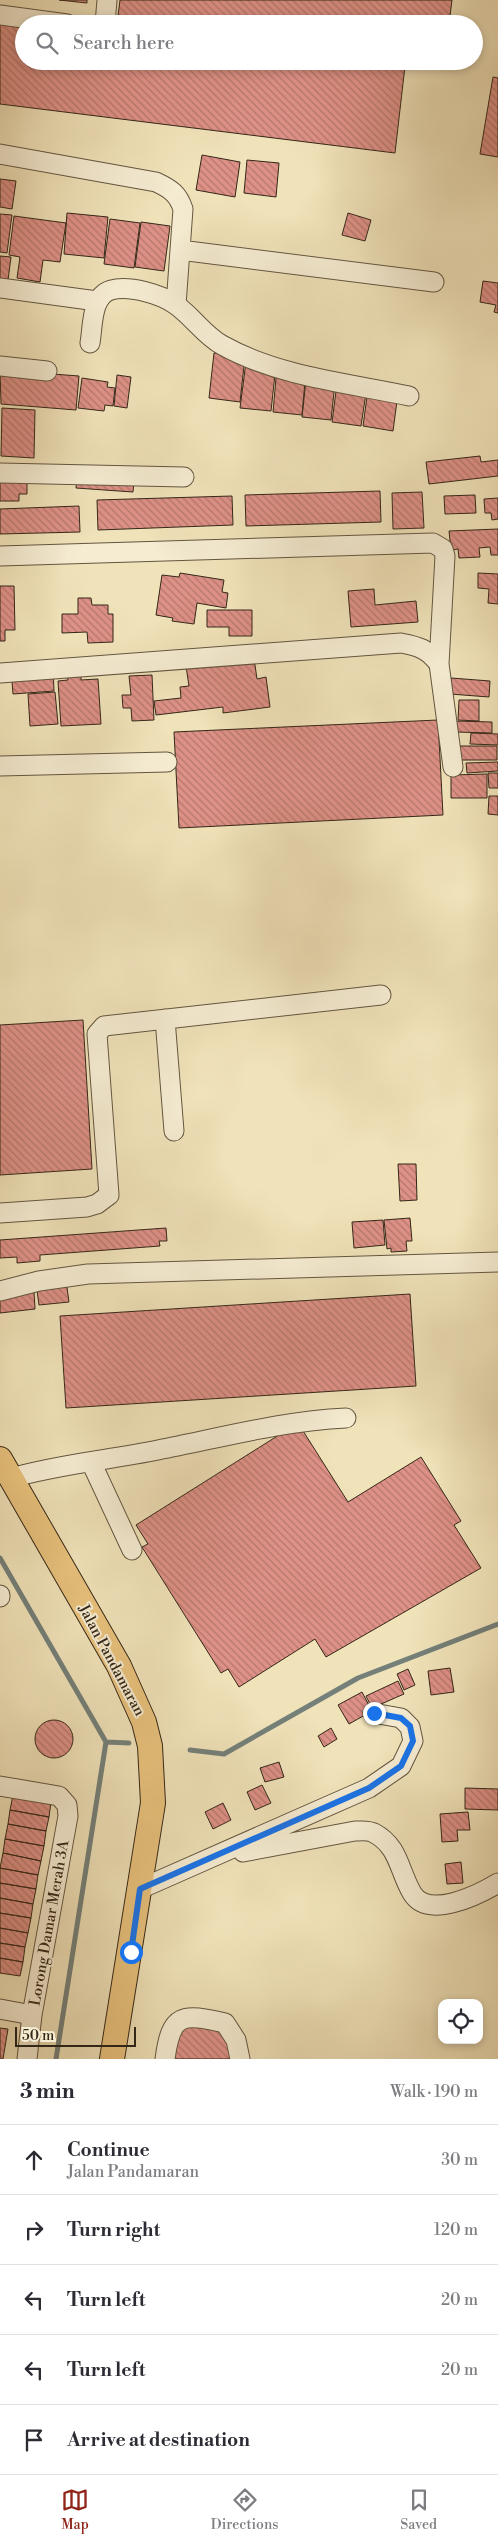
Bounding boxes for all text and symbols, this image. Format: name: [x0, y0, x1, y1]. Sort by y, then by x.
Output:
search box: [15, 15, 483, 70]
icon: search: [33, 29, 61, 57]
text: Search here: [73, 31, 174, 55]
street label: Jalan Pandamaran: [74, 1600, 149, 1719]
route end: [363, 1702, 386, 1725]
street label: Lorong Damar Merah 3A: [26, 1838, 74, 2007]
route start: [120, 1941, 143, 1964]
map controls: [438, 1999, 483, 2044]
button: locate: [438, 1999, 483, 2044]
scale bar: [15, 2024, 136, 2047]
text: 50 m: [22, 2027, 54, 2045]
text: 3 min: [20, 2079, 75, 2105]
text: Walk · 190 m: [390, 2082, 478, 2102]
text: Continue: [67, 2138, 150, 2162]
icon: ahead: [20, 2146, 48, 2174]
text: 30 m: [441, 2150, 478, 2170]
text: Jalan Pandamaran: [67, 2162, 199, 2182]
icon: right: [20, 2216, 48, 2244]
text: Turn right: [67, 2218, 160, 2242]
text: 120 m: [434, 2220, 478, 2240]
icon: left: [20, 2286, 48, 2314]
text: Turn left: [67, 2288, 146, 2312]
text: 20 m: [441, 2290, 478, 2310]
icon: left: [20, 2356, 48, 2384]
text: Turn left: [67, 2358, 146, 2382]
text: 20 m: [441, 2360, 478, 2380]
icon: arrive: [20, 2426, 48, 2454]
text: Arrive at destination: [67, 2428, 250, 2452]
tab: Map: [61, 2486, 89, 2534]
tab: Directions: [211, 2486, 278, 2534]
tab: Saved: [400, 2486, 437, 2534]

